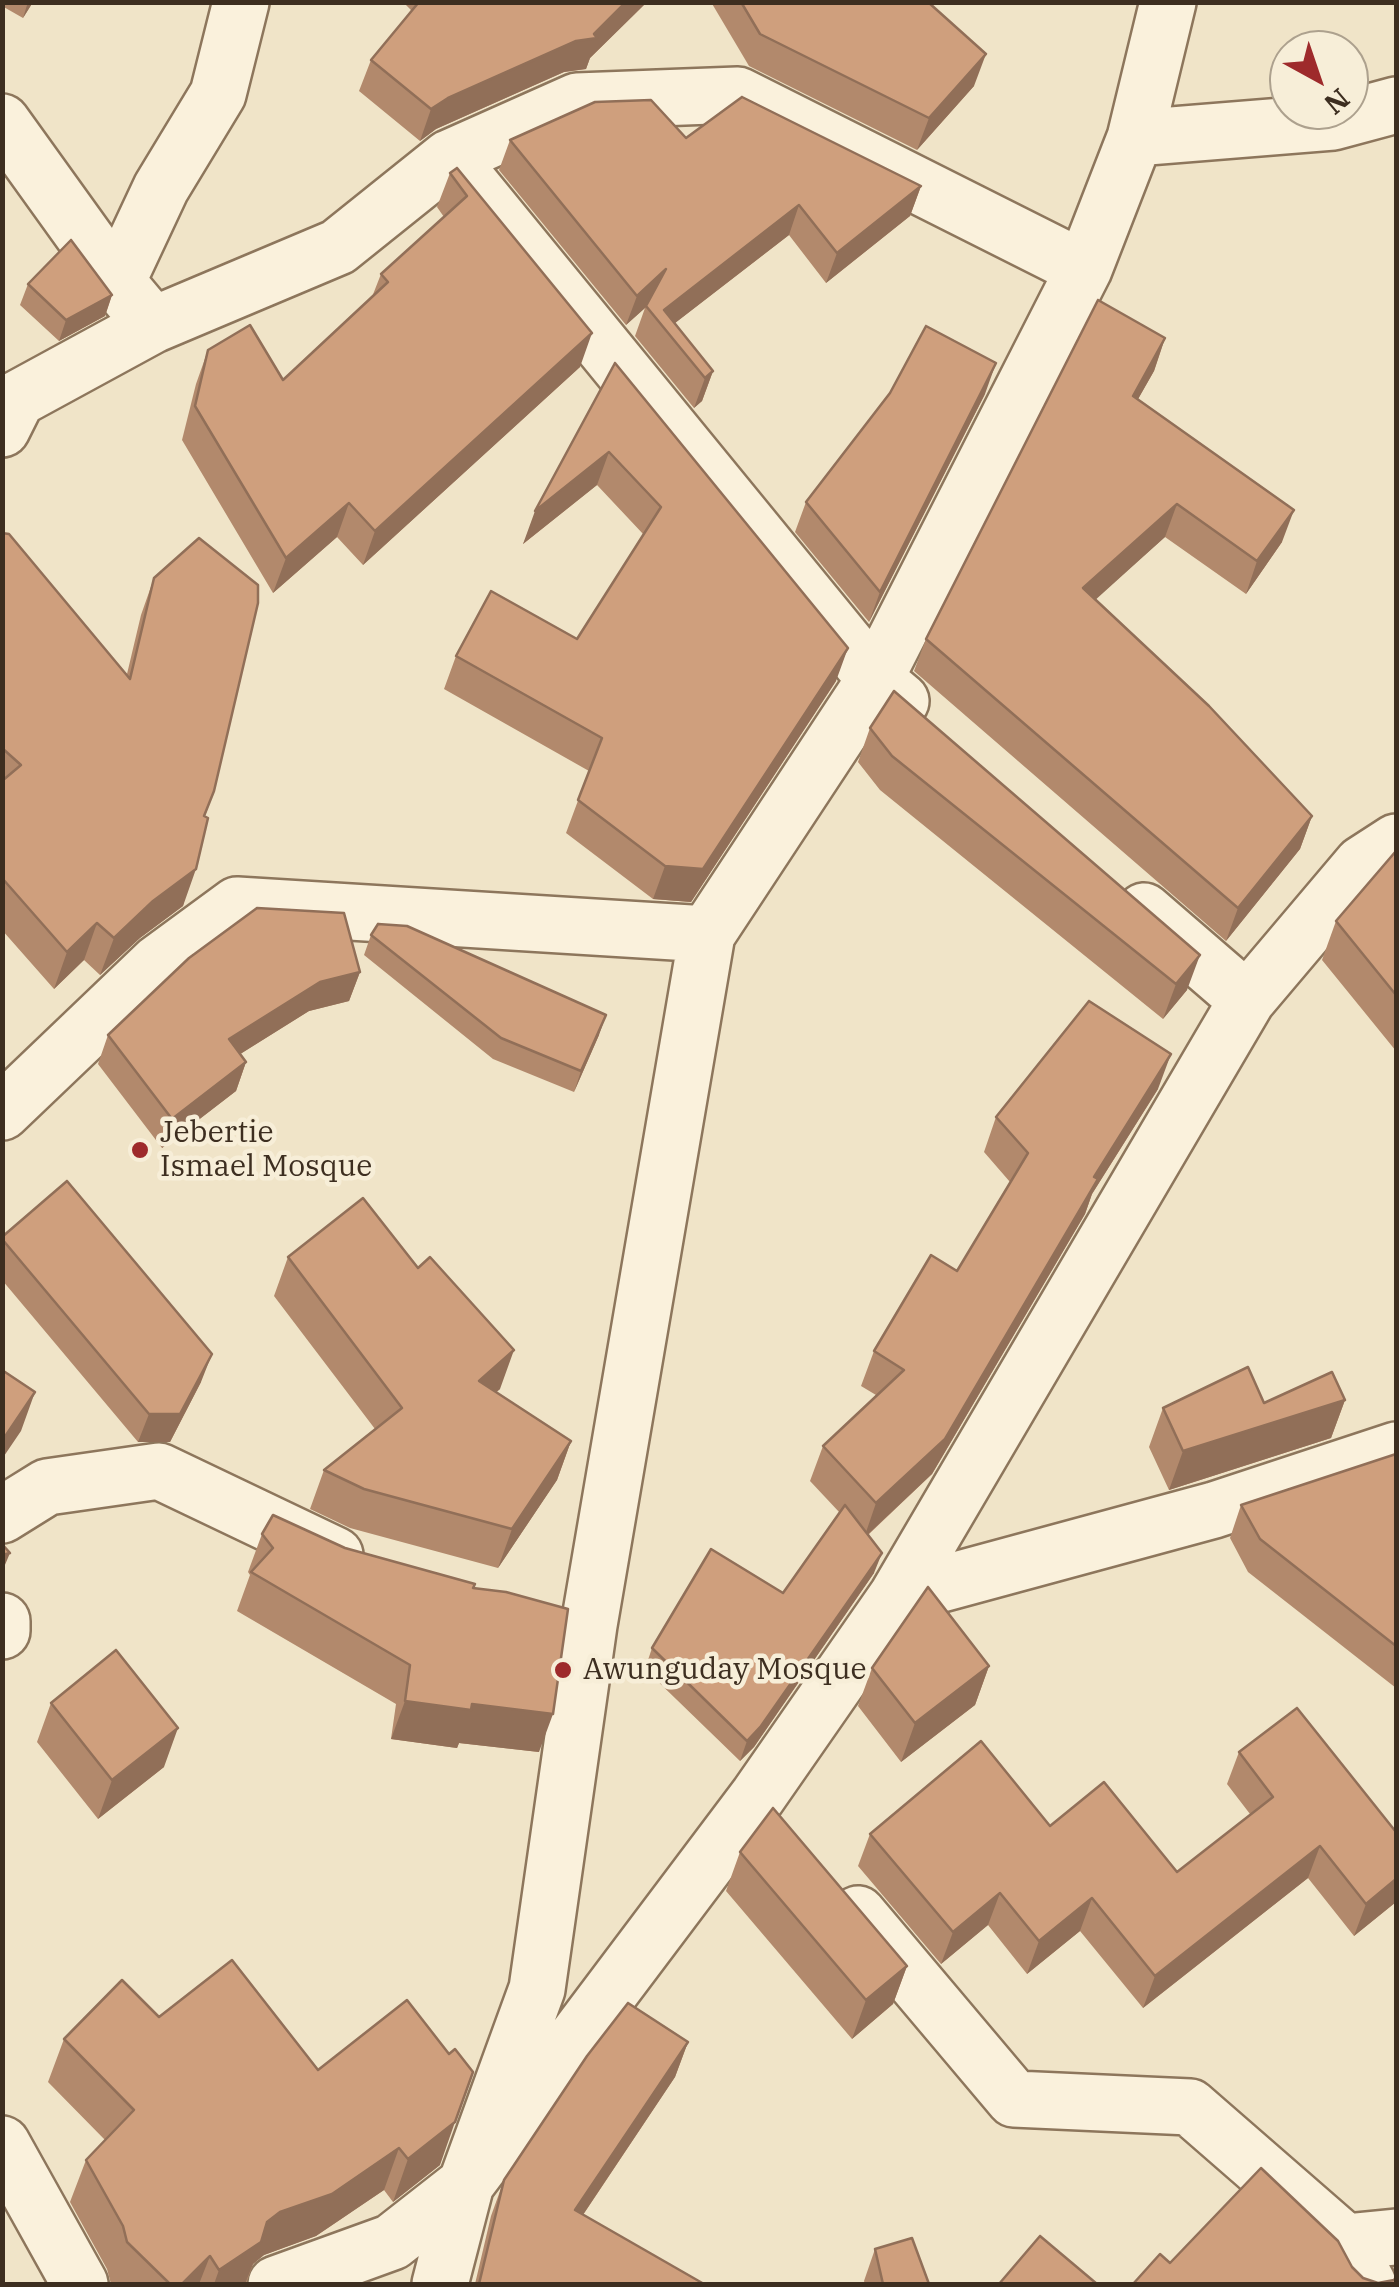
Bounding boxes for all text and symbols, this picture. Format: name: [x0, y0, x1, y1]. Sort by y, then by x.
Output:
north arrow: [1269, 30, 1369, 130]
text: N: [1317, 81, 1358, 123]
place label: Jebertie Ismael Mosque: [160, 1115, 372, 1186]
marker: Jebertie Ismael Mosque: [129, 1139, 151, 1161]
place label: Awunguday Mosque: [583, 1652, 867, 1688]
marker: Awunguday Mosque: [552, 1659, 574, 1681]

